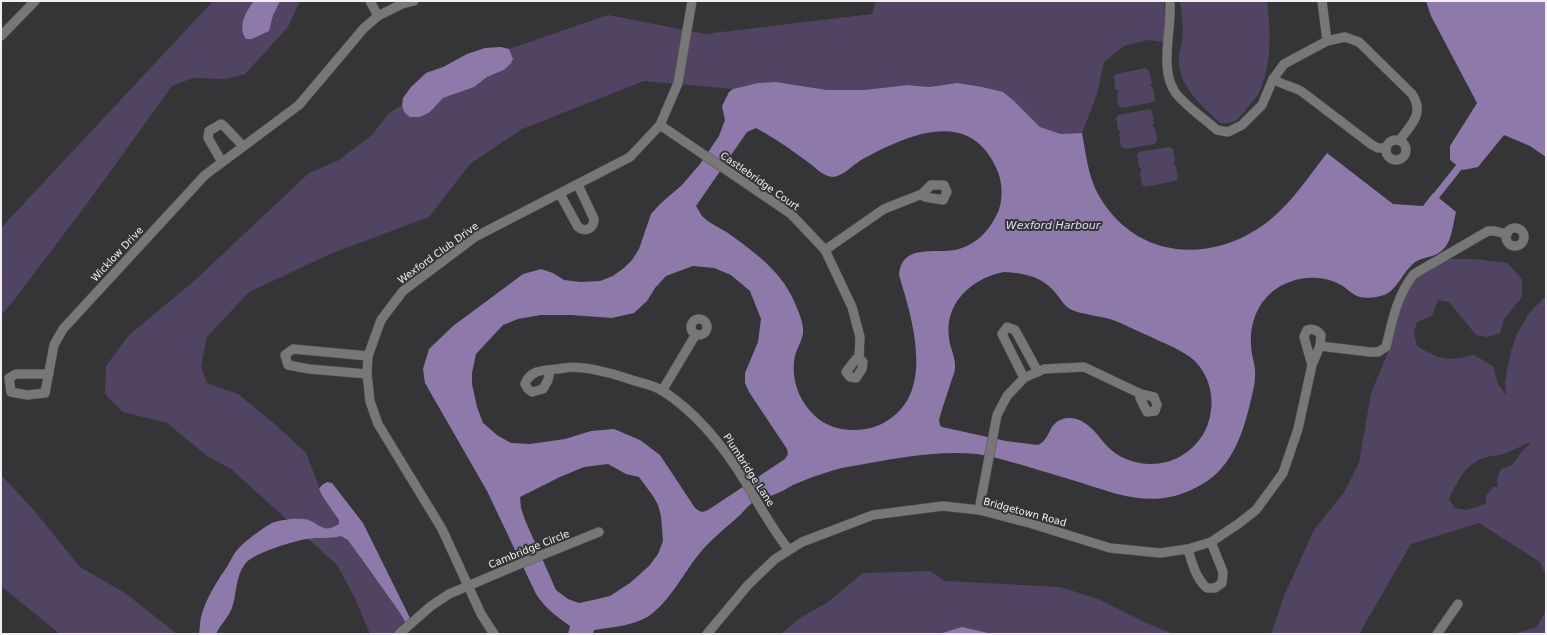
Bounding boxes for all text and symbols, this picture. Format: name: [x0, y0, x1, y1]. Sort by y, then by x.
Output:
street label: Castlebridge Court: [718, 150, 802, 212]
water label: Wexford Harbour: [1006, 219, 1102, 232]
street label: Wexford Club Drive: [396, 220, 480, 286]
street label: Wicklow Drive: [89, 224, 145, 284]
street label: Plumbridge Lane: [721, 432, 777, 508]
street label: Bridgetown Road: [982, 496, 1068, 528]
street label: Cambridge Circle: [487, 528, 571, 570]

